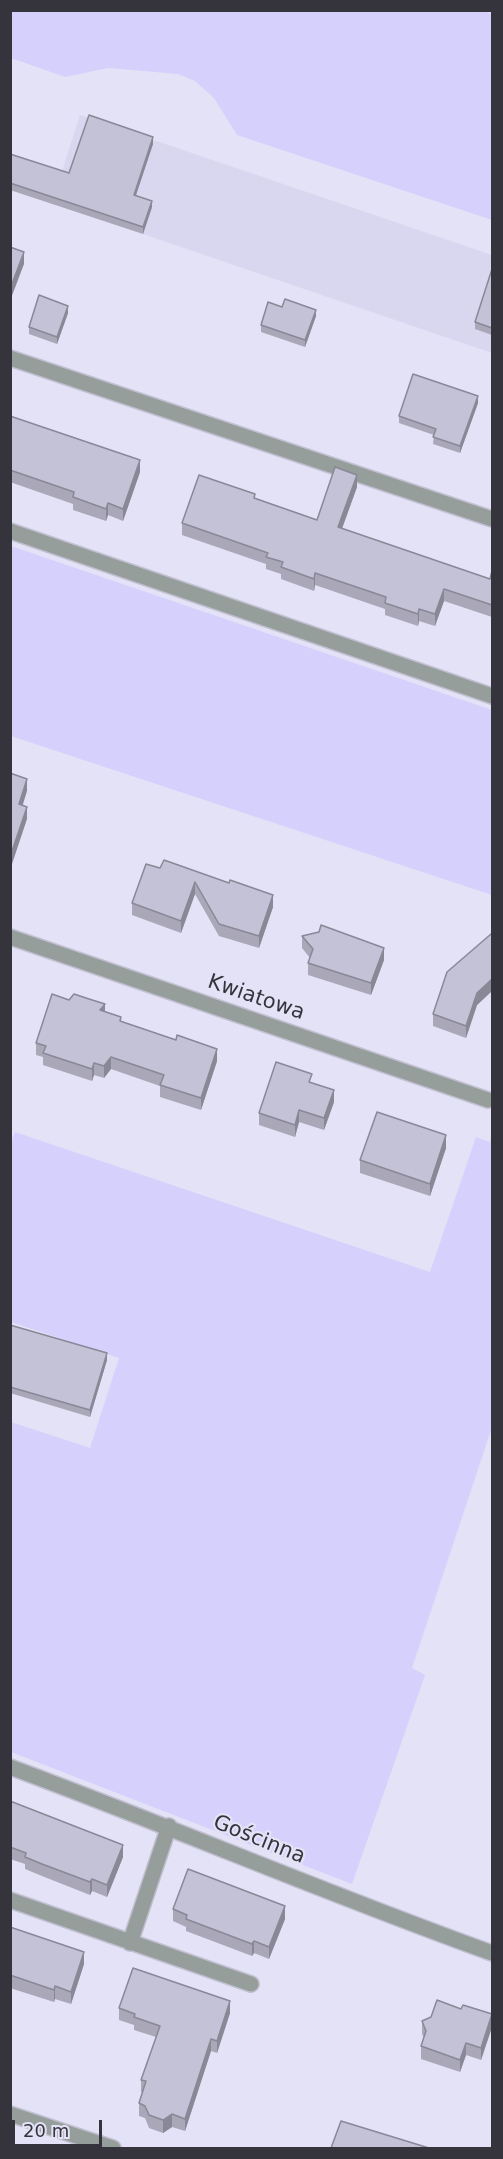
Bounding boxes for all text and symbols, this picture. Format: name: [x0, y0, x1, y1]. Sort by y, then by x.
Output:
street label: Kwiatowa: [204, 970, 308, 1026]
street label: Gościnna: [209, 1810, 309, 1870]
scale bar: [15, 2108, 105, 2146]
text: 20 m: [23, 2120, 69, 2141]

